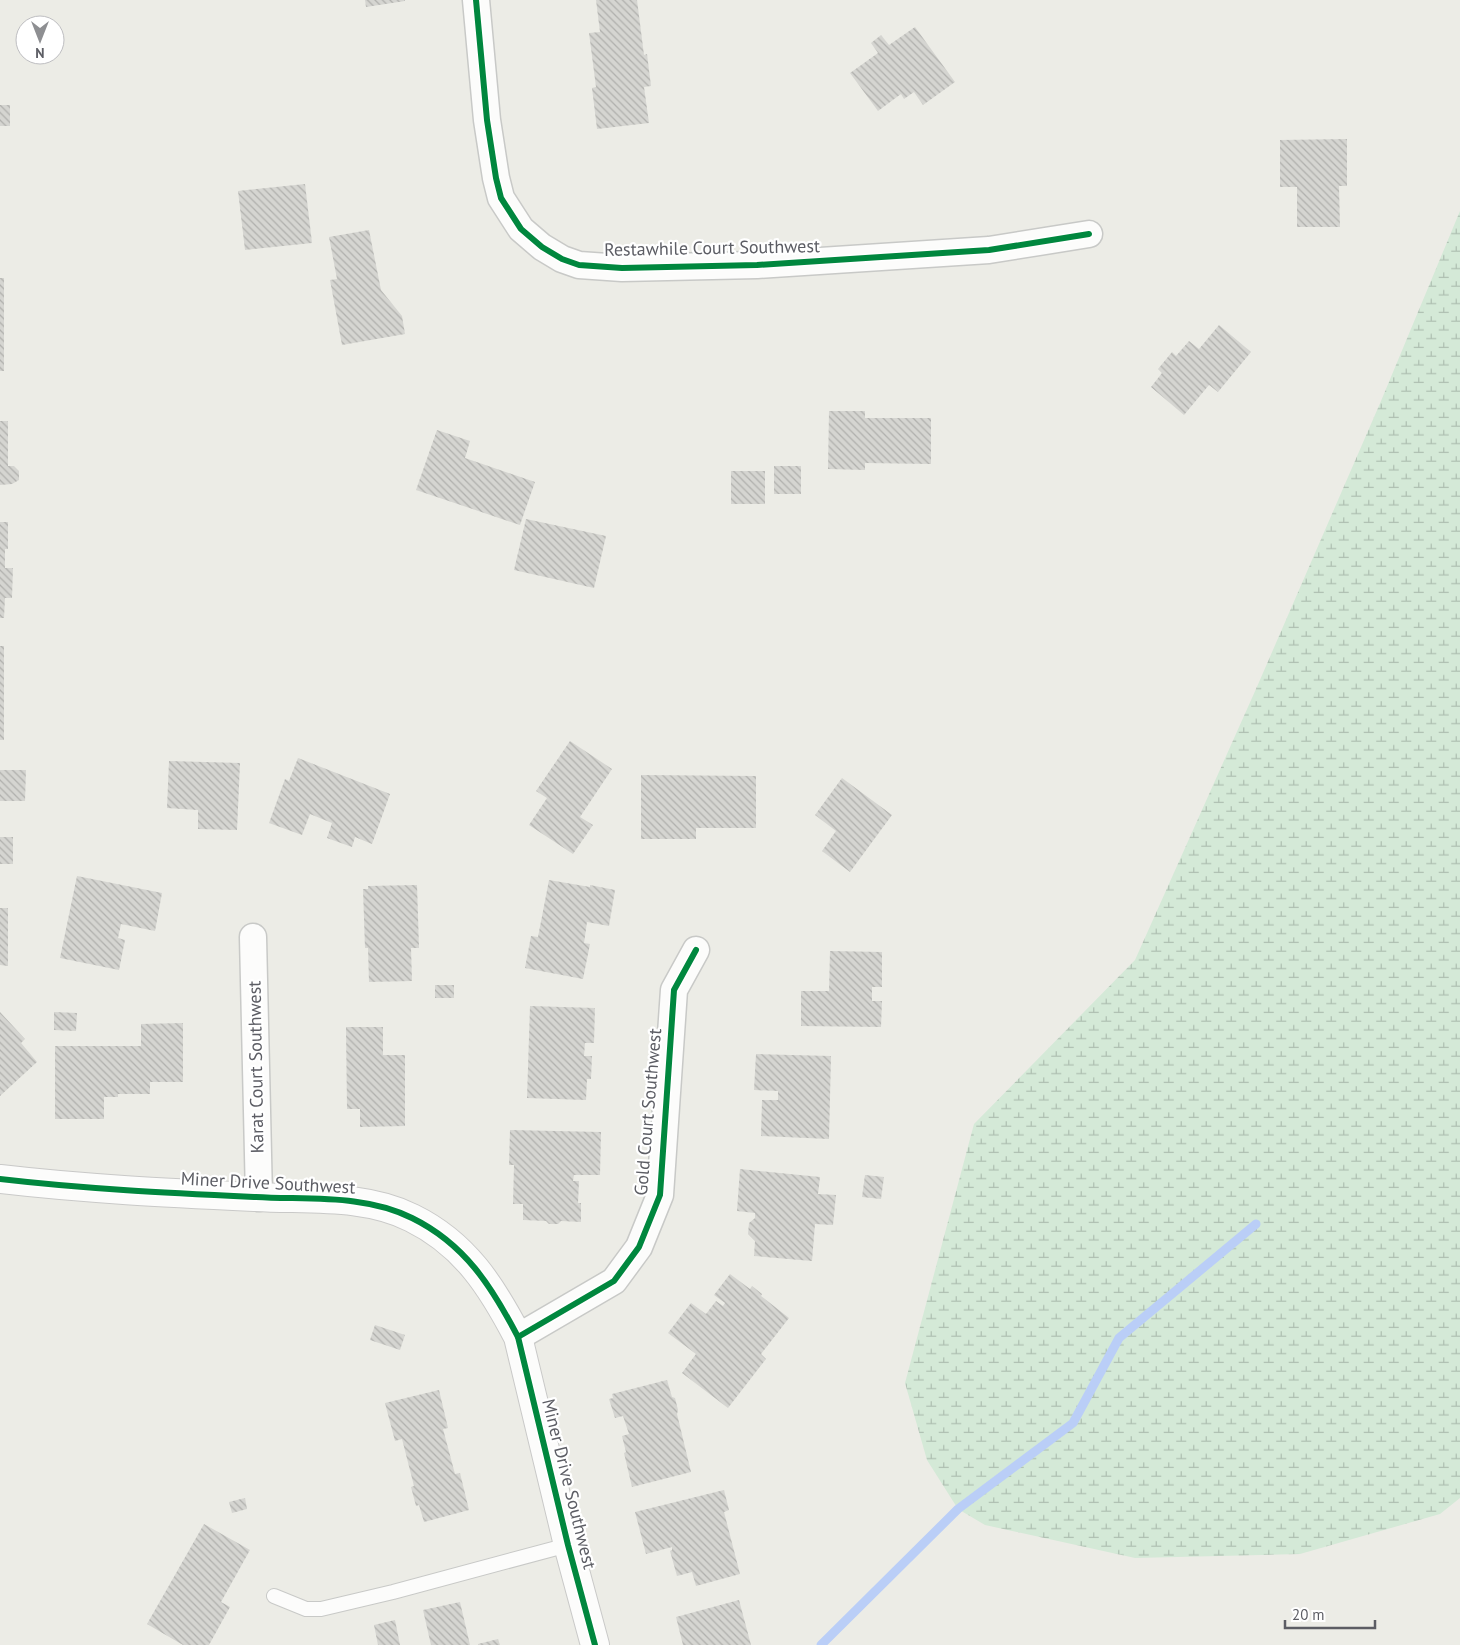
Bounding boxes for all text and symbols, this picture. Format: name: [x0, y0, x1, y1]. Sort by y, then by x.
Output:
north arrow: [15, 15, 65, 65]
text: N: [35, 44, 45, 62]
street label: Restawhile Court Southwest: [604, 234, 820, 261]
street label: Karat Court Southwest: [242, 981, 269, 1154]
street label: Gold Court Southwest: [629, 1027, 666, 1196]
street label: Miner Drive Southwest: [180, 1166, 356, 1199]
street label: Miner Drive Southwest: [537, 1396, 602, 1571]
scale bar: [1285, 1598, 1375, 1630]
text: 20 m: [1292, 1605, 1325, 1624]

